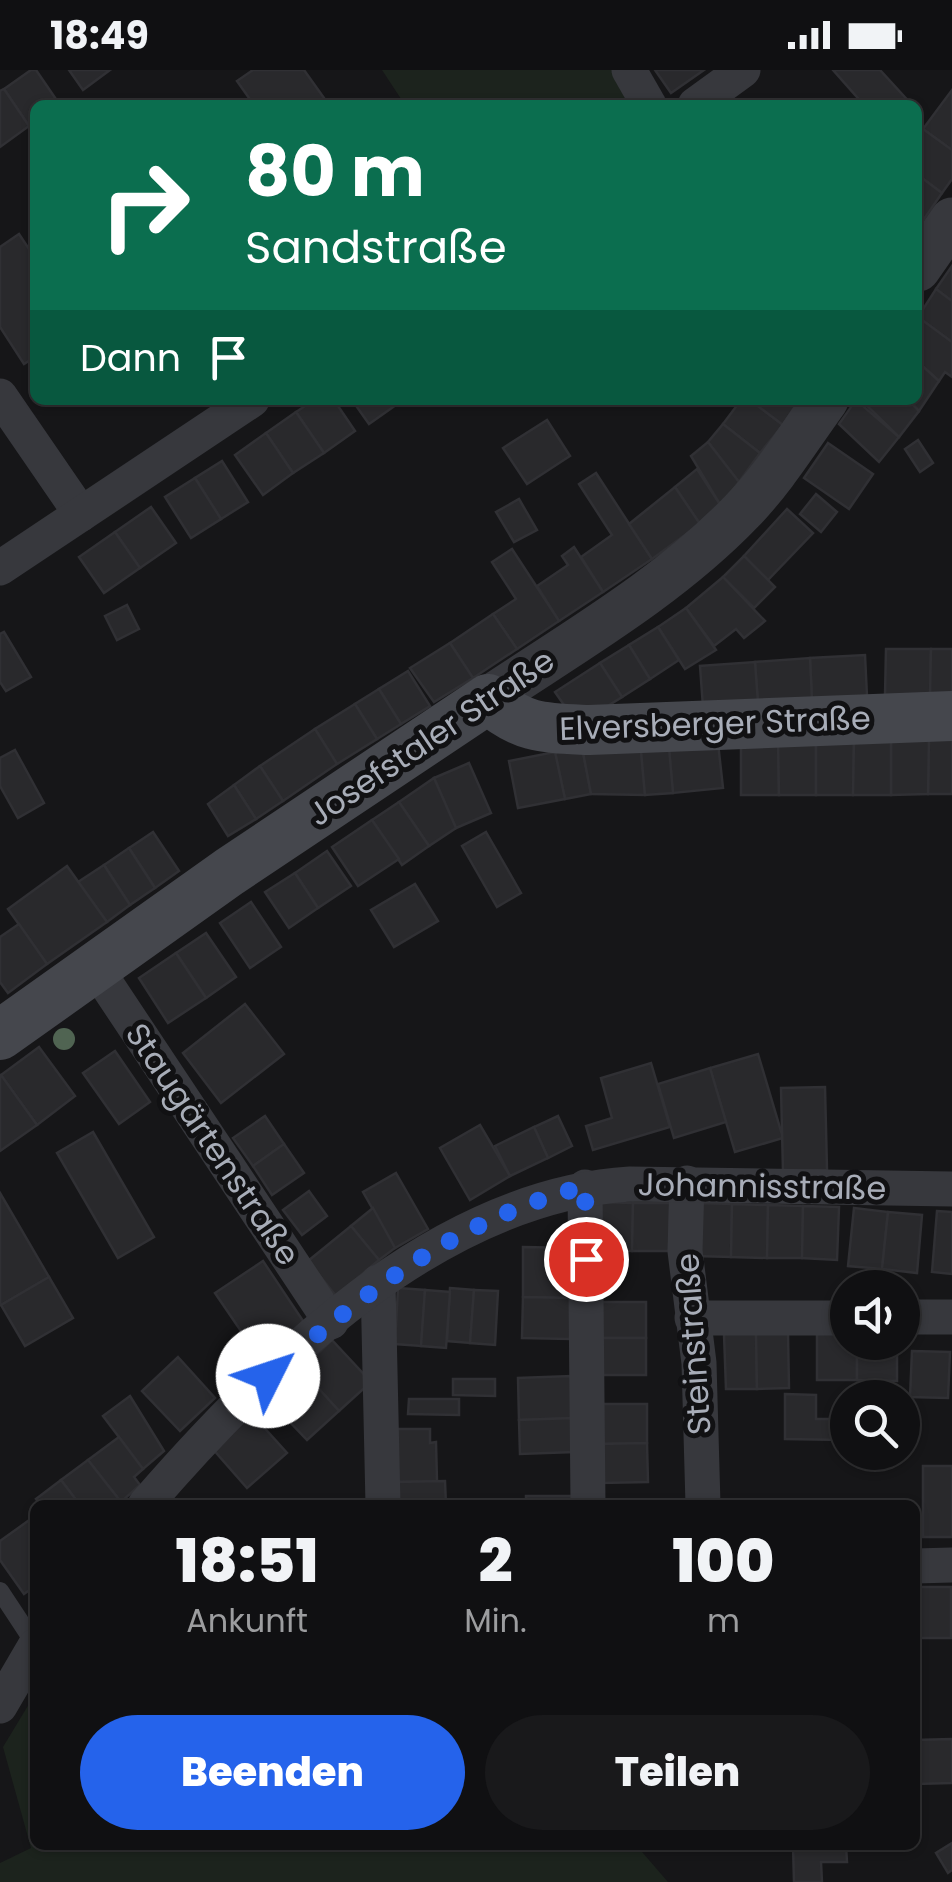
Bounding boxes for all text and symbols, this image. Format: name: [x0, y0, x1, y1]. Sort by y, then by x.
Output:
text: 18:49: [50, 9, 149, 62]
text: 80 m: [245, 122, 425, 221]
icon: right: [80, 140, 210, 270]
text: Sandstraße: [245, 216, 507, 279]
icon: arrive: [201, 330, 256, 385]
text: Dann: [80, 331, 181, 384]
street label: Josefstaler Straße: [299, 638, 563, 836]
street label: Elversberger Straße: [558, 695, 872, 751]
street label: Staugärtenstraße: [115, 1014, 311, 1274]
street label: Johannisstraße: [637, 1161, 887, 1211]
pin: [544, 1217, 629, 1302]
icon: arrive: [559, 1232, 614, 1287]
street label: Steinstraße: [664, 1252, 722, 1436]
map controls: [830, 1270, 920, 1470]
button: sound: [830, 1270, 920, 1360]
position arrow: [216, 1324, 320, 1428]
button: search: [830, 1380, 920, 1470]
text: 18:51: [176, 1519, 319, 1603]
text: 2: [478, 1519, 513, 1603]
text: 100: [672, 1519, 774, 1603]
text: Ankunft: [186, 1598, 308, 1643]
text: Min.: [464, 1598, 527, 1643]
text: m: [707, 1598, 740, 1643]
button: Beenden: [80, 1715, 465, 1830]
button: Teilen: [485, 1715, 870, 1830]

